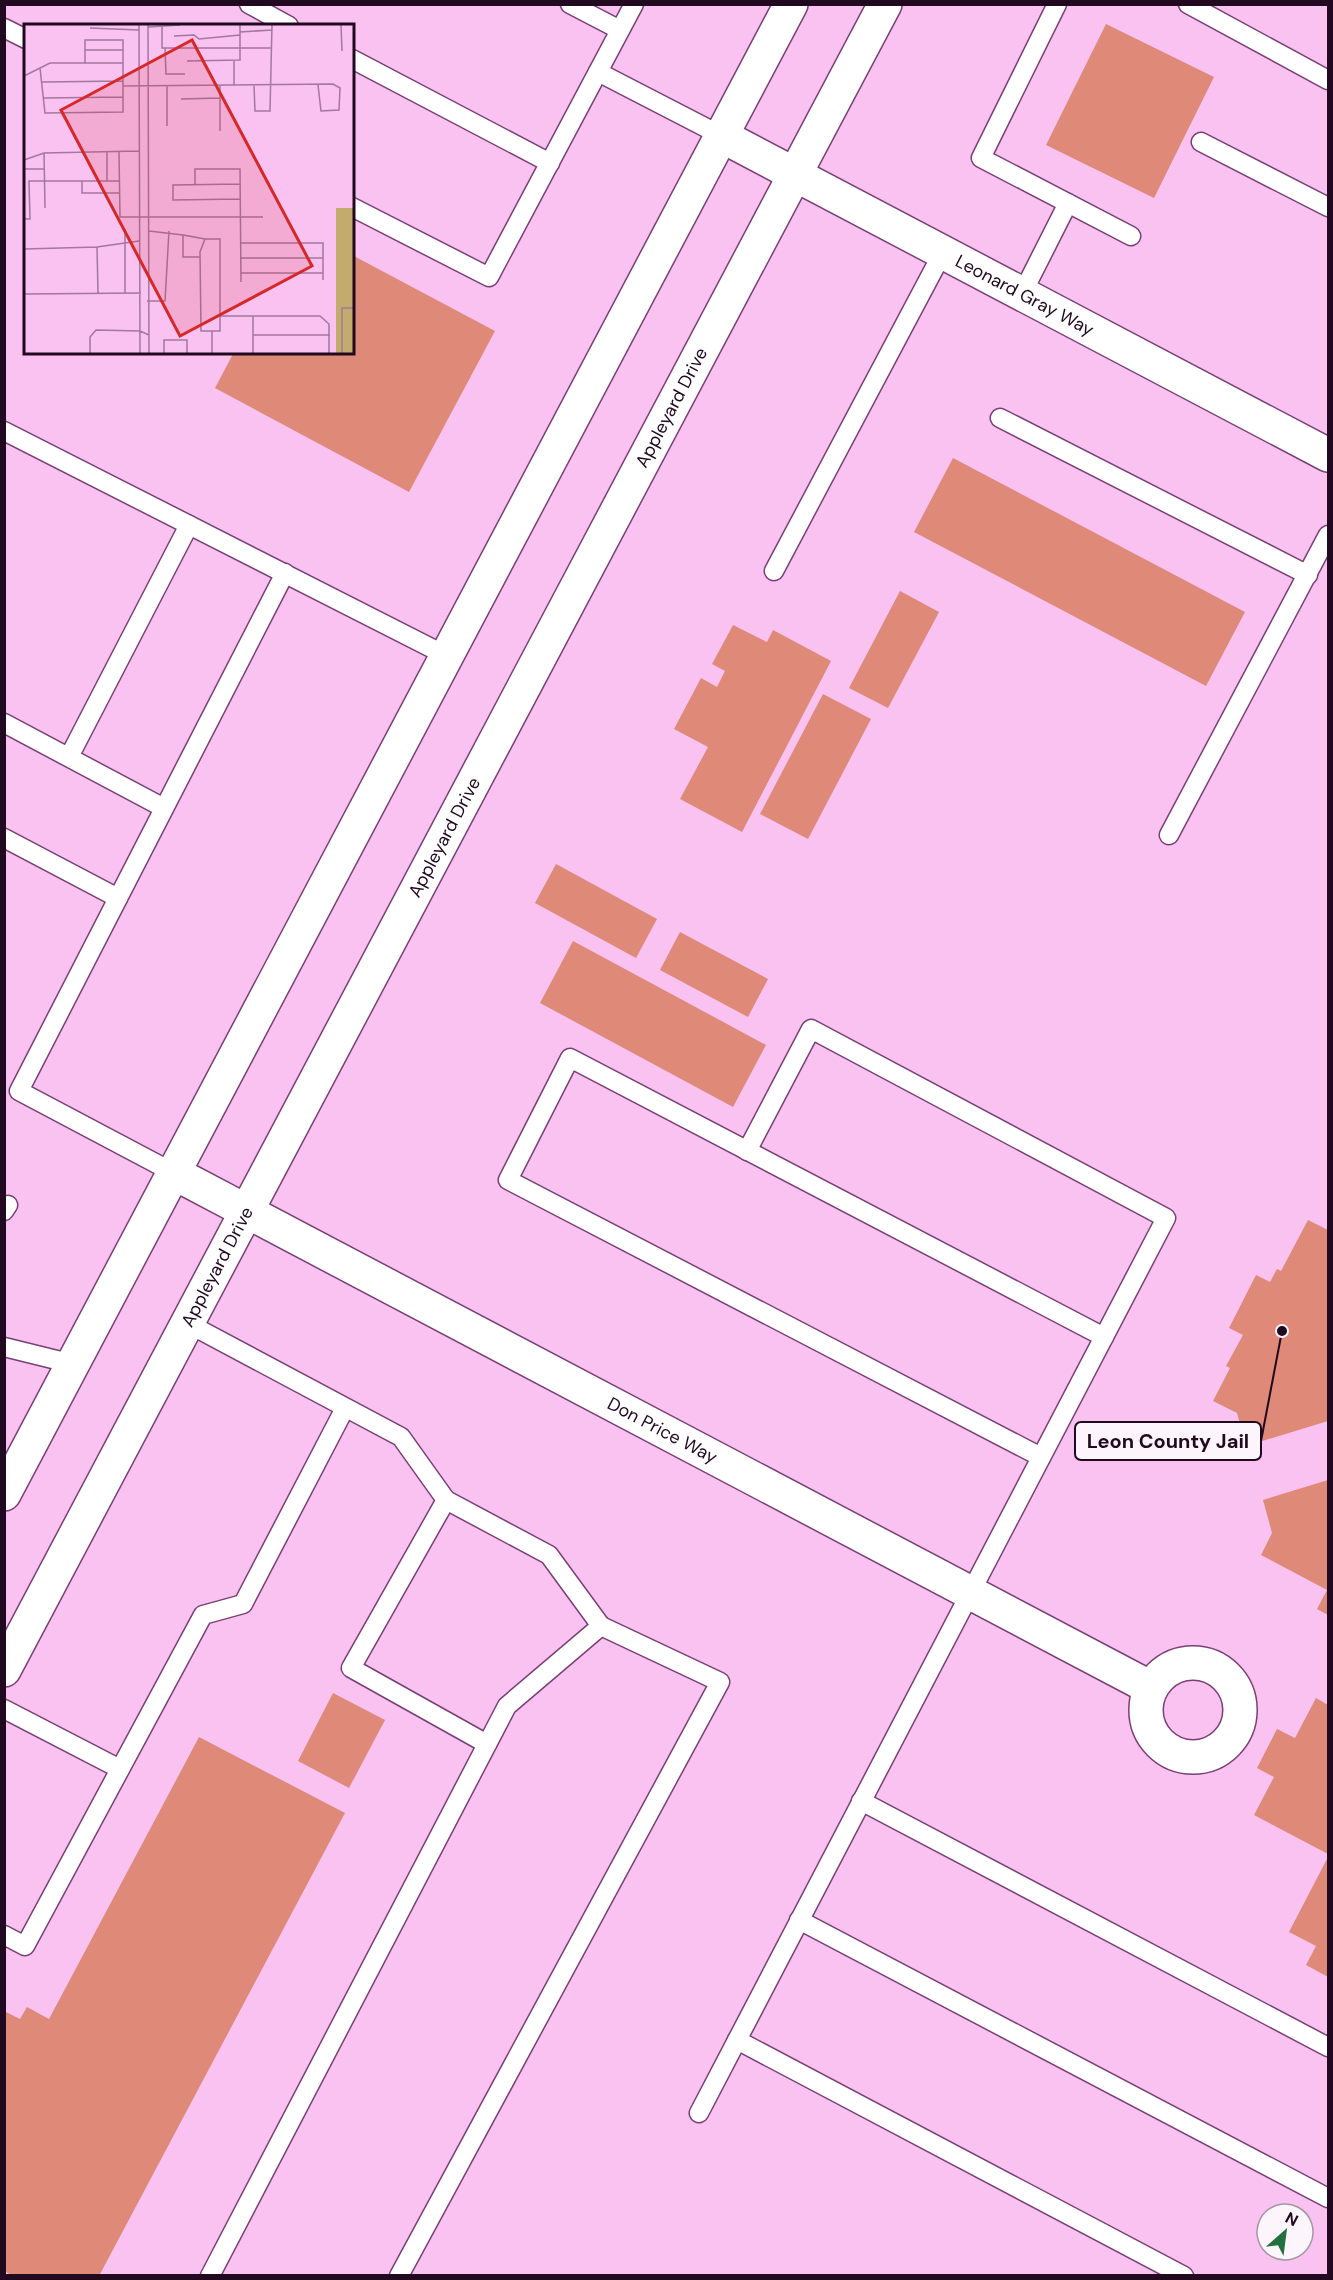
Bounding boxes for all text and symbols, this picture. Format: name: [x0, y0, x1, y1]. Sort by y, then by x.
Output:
inset map: [24, 24, 354, 354]
street label: Leonard Gray Way: [951, 249, 1098, 342]
street label: Appleyard Drive: [630, 343, 713, 472]
street label: Appleyard Drive: [403, 773, 486, 902]
street label: Appleyard Drive: [176, 1203, 259, 1331]
street label: Don Price Way: [603, 1392, 721, 1469]
callout: Leon County Jail: [1075, 1422, 1261, 1460]
text: Leon County Jail: [1087, 1428, 1249, 1454]
north arrow: [1255, 2202, 1315, 2262]
text: N: [1282, 2207, 1302, 2231]

